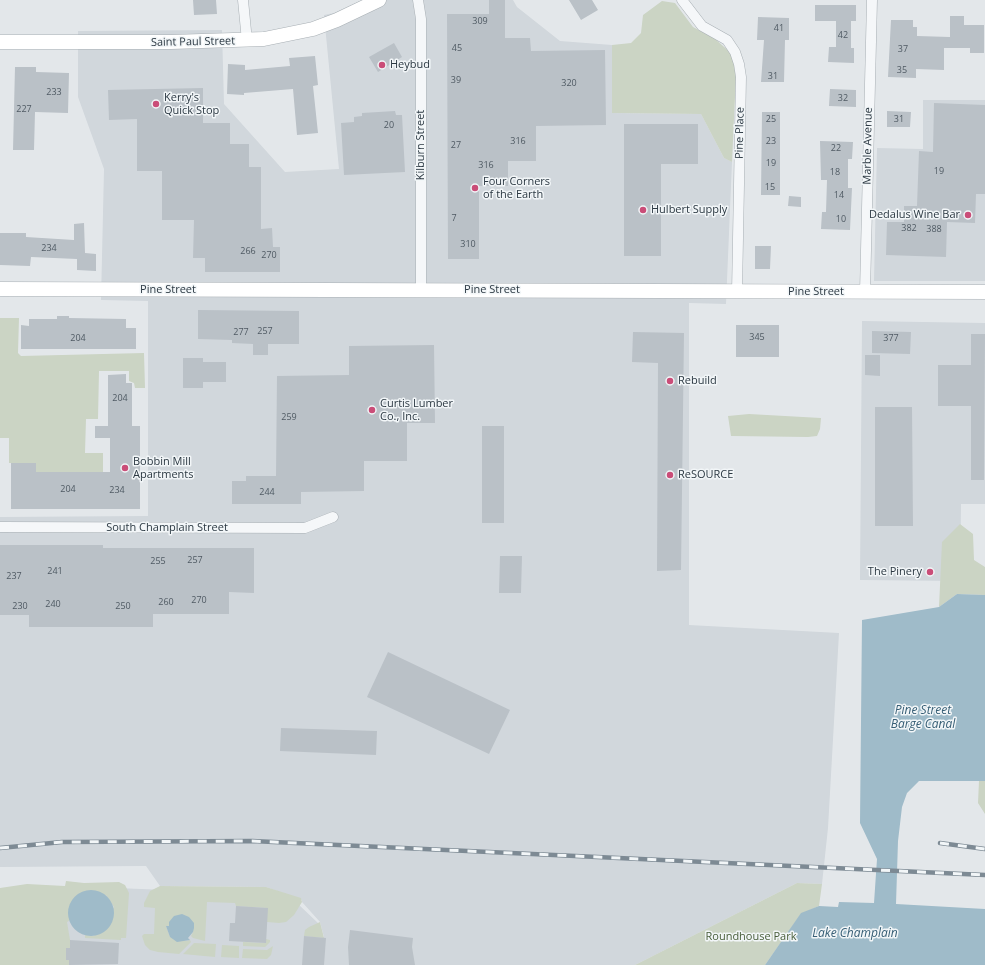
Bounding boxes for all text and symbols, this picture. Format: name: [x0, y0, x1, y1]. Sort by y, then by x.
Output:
house number: 309: [472, 16, 488, 26]
house number: 41: [774, 23, 784, 33]
house number: 42: [838, 30, 848, 40]
street label: Saint Paul Street: [151, 35, 235, 49]
house number: 45: [452, 43, 462, 53]
house number: 37: [898, 44, 908, 54]
place label: Heybud: [390, 58, 430, 72]
marker: Heybud: [377, 60, 387, 70]
house number: 35: [897, 65, 907, 75]
house number: 31: [768, 71, 778, 81]
house number: 39: [451, 75, 461, 85]
house number: 320: [561, 78, 577, 88]
house number: 233: [46, 87, 62, 97]
place label: Kerry's Quick Stop: [164, 91, 219, 117]
house number: 32: [838, 93, 848, 103]
marker: Kerry's Quick Stop: [151, 99, 161, 109]
house number: 227: [16, 104, 32, 114]
street label: Pine Place: [733, 107, 747, 159]
street label: Marble Avenue: [861, 107, 875, 185]
street label: Kilburn Street: [414, 110, 428, 180]
house number: 25: [766, 114, 776, 124]
house number: 31: [894, 114, 904, 124]
house number: 20: [384, 120, 394, 130]
house number: 316: [510, 136, 526, 146]
house number: 23: [766, 136, 776, 146]
house number: 27: [451, 140, 461, 150]
house number: 22: [831, 143, 841, 153]
house number: 19: [766, 158, 776, 168]
house number: 316: [478, 160, 494, 170]
house number: 19: [934, 166, 944, 176]
house number: 18: [830, 167, 840, 177]
place label: Four Corners of the Earth: [483, 175, 550, 201]
house number: 15: [765, 182, 775, 192]
marker: Four Corners of the Earth: [470, 183, 480, 193]
house number: 14: [834, 190, 844, 200]
place label: Hulbert Supply: [651, 203, 727, 217]
marker: Hulbert Supply: [638, 205, 648, 215]
place label: Dedalus Wine Bar: [869, 208, 960, 222]
marker: Dedalus Wine Bar: [963, 210, 973, 220]
house number: 7: [451, 213, 457, 223]
house number: 10: [836, 214, 846, 224]
house number: 382: [901, 223, 917, 233]
house number: 388: [926, 224, 942, 234]
house number: 310: [460, 239, 476, 249]
house number: 234: [41, 243, 57, 253]
house number: 266: [240, 246, 256, 256]
house number: 270: [261, 250, 277, 260]
street label: Pine Street: [140, 283, 196, 297]
street label: Pine Street: [464, 283, 520, 297]
street label: Pine Street: [788, 285, 844, 299]
house number: 257: [257, 326, 273, 336]
house number: 277: [233, 327, 249, 337]
house number: 345: [749, 332, 765, 342]
house number: 204: [70, 333, 86, 343]
house number: 377: [883, 333, 899, 343]
place label: Rebuild: [678, 374, 717, 388]
marker: Rebuild: [665, 376, 675, 386]
house number: 204: [112, 393, 128, 403]
place label: Curtis Lumber Co., Inc.: [380, 397, 453, 423]
marker: Curtis Lumber Co., Inc.: [367, 405, 377, 415]
house number: 259: [281, 412, 297, 422]
place label: Bobbin Mill Apartments: [133, 455, 193, 481]
marker: Bobbin Mill Apartments: [120, 463, 130, 473]
place label: ReSOURCE: [678, 468, 733, 482]
marker: ReSOURCE: [665, 470, 675, 480]
house number: 204: [60, 484, 76, 494]
house number: 234: [109, 485, 125, 495]
house number: 244: [259, 487, 275, 497]
street label: South Champlain Street: [106, 521, 228, 535]
house number: 257: [187, 555, 203, 565]
house number: 255: [150, 556, 166, 566]
place label: The Pinery: [868, 565, 922, 579]
house number: 241: [47, 566, 63, 576]
marker: The Pinery: [925, 567, 935, 577]
house number: 237: [6, 571, 22, 581]
house number: 270: [191, 595, 207, 605]
house number: 260: [158, 597, 174, 607]
house number: 240: [45, 599, 61, 609]
house number: 230: [12, 601, 28, 611]
house number: 250: [115, 601, 131, 611]
water label: Pine Street Barge Canal: [891, 704, 955, 732]
water label: Lake Champlain: [812, 927, 898, 941]
park label: Roundhouse Park: [705, 930, 797, 944]

